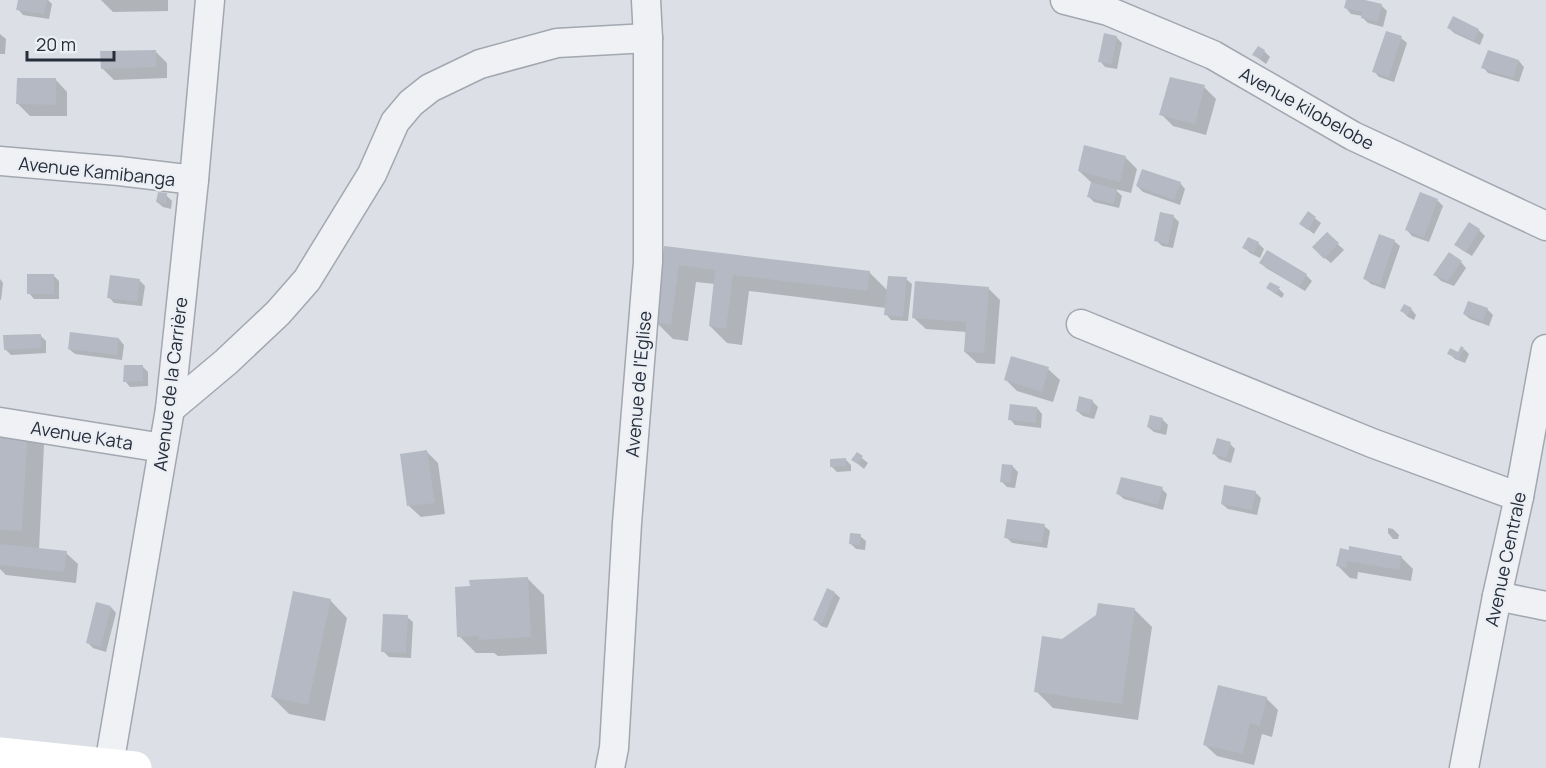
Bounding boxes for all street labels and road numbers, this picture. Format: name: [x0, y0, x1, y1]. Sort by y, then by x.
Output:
street label: Avenue kilobelobe: [1235, 61, 1379, 155]
street label: Avenue Kamibanga: [17, 151, 177, 191]
street label: Avenue de la Carrière: [147, 296, 193, 472]
street label: Avenue de l'Eglise: [620, 310, 656, 458]
street label: Avenue Kata: [29, 415, 135, 455]
street label: Avenue Centrale: [1479, 489, 1531, 629]

